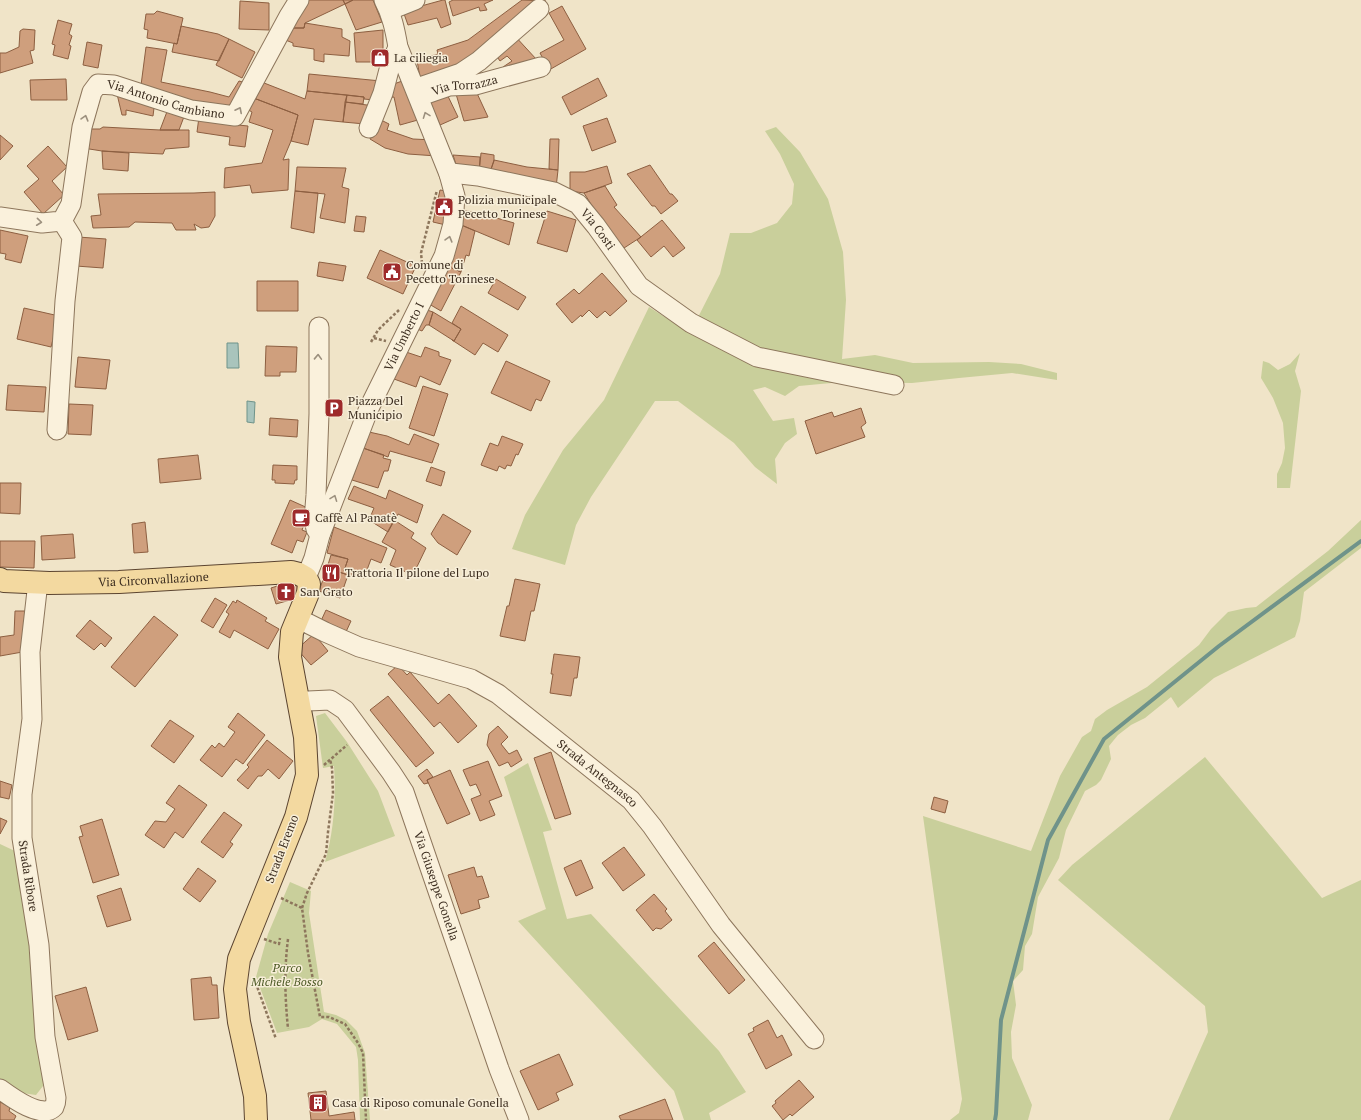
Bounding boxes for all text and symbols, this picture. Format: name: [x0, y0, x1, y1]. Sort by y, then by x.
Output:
shop icon: La ciliegia: [369, 47, 391, 69]
place label: La ciliegia: [394, 50, 448, 65]
street label: Via Torrazza: [429, 71, 499, 98]
street label: Via Antonio Cambiano: [107, 77, 226, 122]
one-way arrow: [234, 107, 241, 114]
one-way arrow: [422, 112, 430, 119]
one-way arrow: [80, 115, 89, 122]
place label: Polizia municipale Pecetto Torinese: [458, 192, 557, 221]
public building icon: Polizia municipale Pecetto Torinese: [433, 196, 455, 218]
street label: Via Costi: [578, 205, 619, 253]
one-way arrow: [35, 218, 42, 227]
one-way arrow: [444, 236, 453, 243]
place label: Comune di Pecetto Torinese: [406, 257, 495, 286]
public building icon: Comune di Pecetto Torinese: [381, 261, 403, 283]
street label: Via Umberto I: [381, 300, 427, 373]
one-way arrow: [314, 354, 322, 360]
place label: Piazza Del Municipio: [348, 393, 404, 422]
parking icon: Piazza Del Municipio: [323, 397, 345, 419]
one-way arrow: [330, 495, 338, 502]
cafe icon: Caffè Al Panatè: [290, 507, 312, 529]
place label: Caffè Al Panatè: [315, 510, 397, 525]
restaurant icon: Trattoria Il pilone del Lupo: [320, 562, 342, 584]
place label: Trattoria Il pilone del Lupo: [345, 565, 489, 580]
street label: Via Circonvallazione: [98, 569, 209, 589]
church icon: San Grato: [275, 581, 297, 603]
place label: San Grato: [300, 584, 353, 599]
street label: Strada Antegnasco: [554, 736, 642, 810]
street label: Strada Eremo: [262, 812, 302, 885]
street label: Via Giuseppe Gonella: [411, 829, 462, 943]
street label: Strada Ribore: [15, 839, 42, 913]
park label: Parco Michele Bosso: [250, 960, 323, 989]
building icon: Casa di Riposo comunale Gonella: [307, 1092, 329, 1114]
place label: Casa di Riposo comunale Gonella: [332, 1095, 509, 1110]

